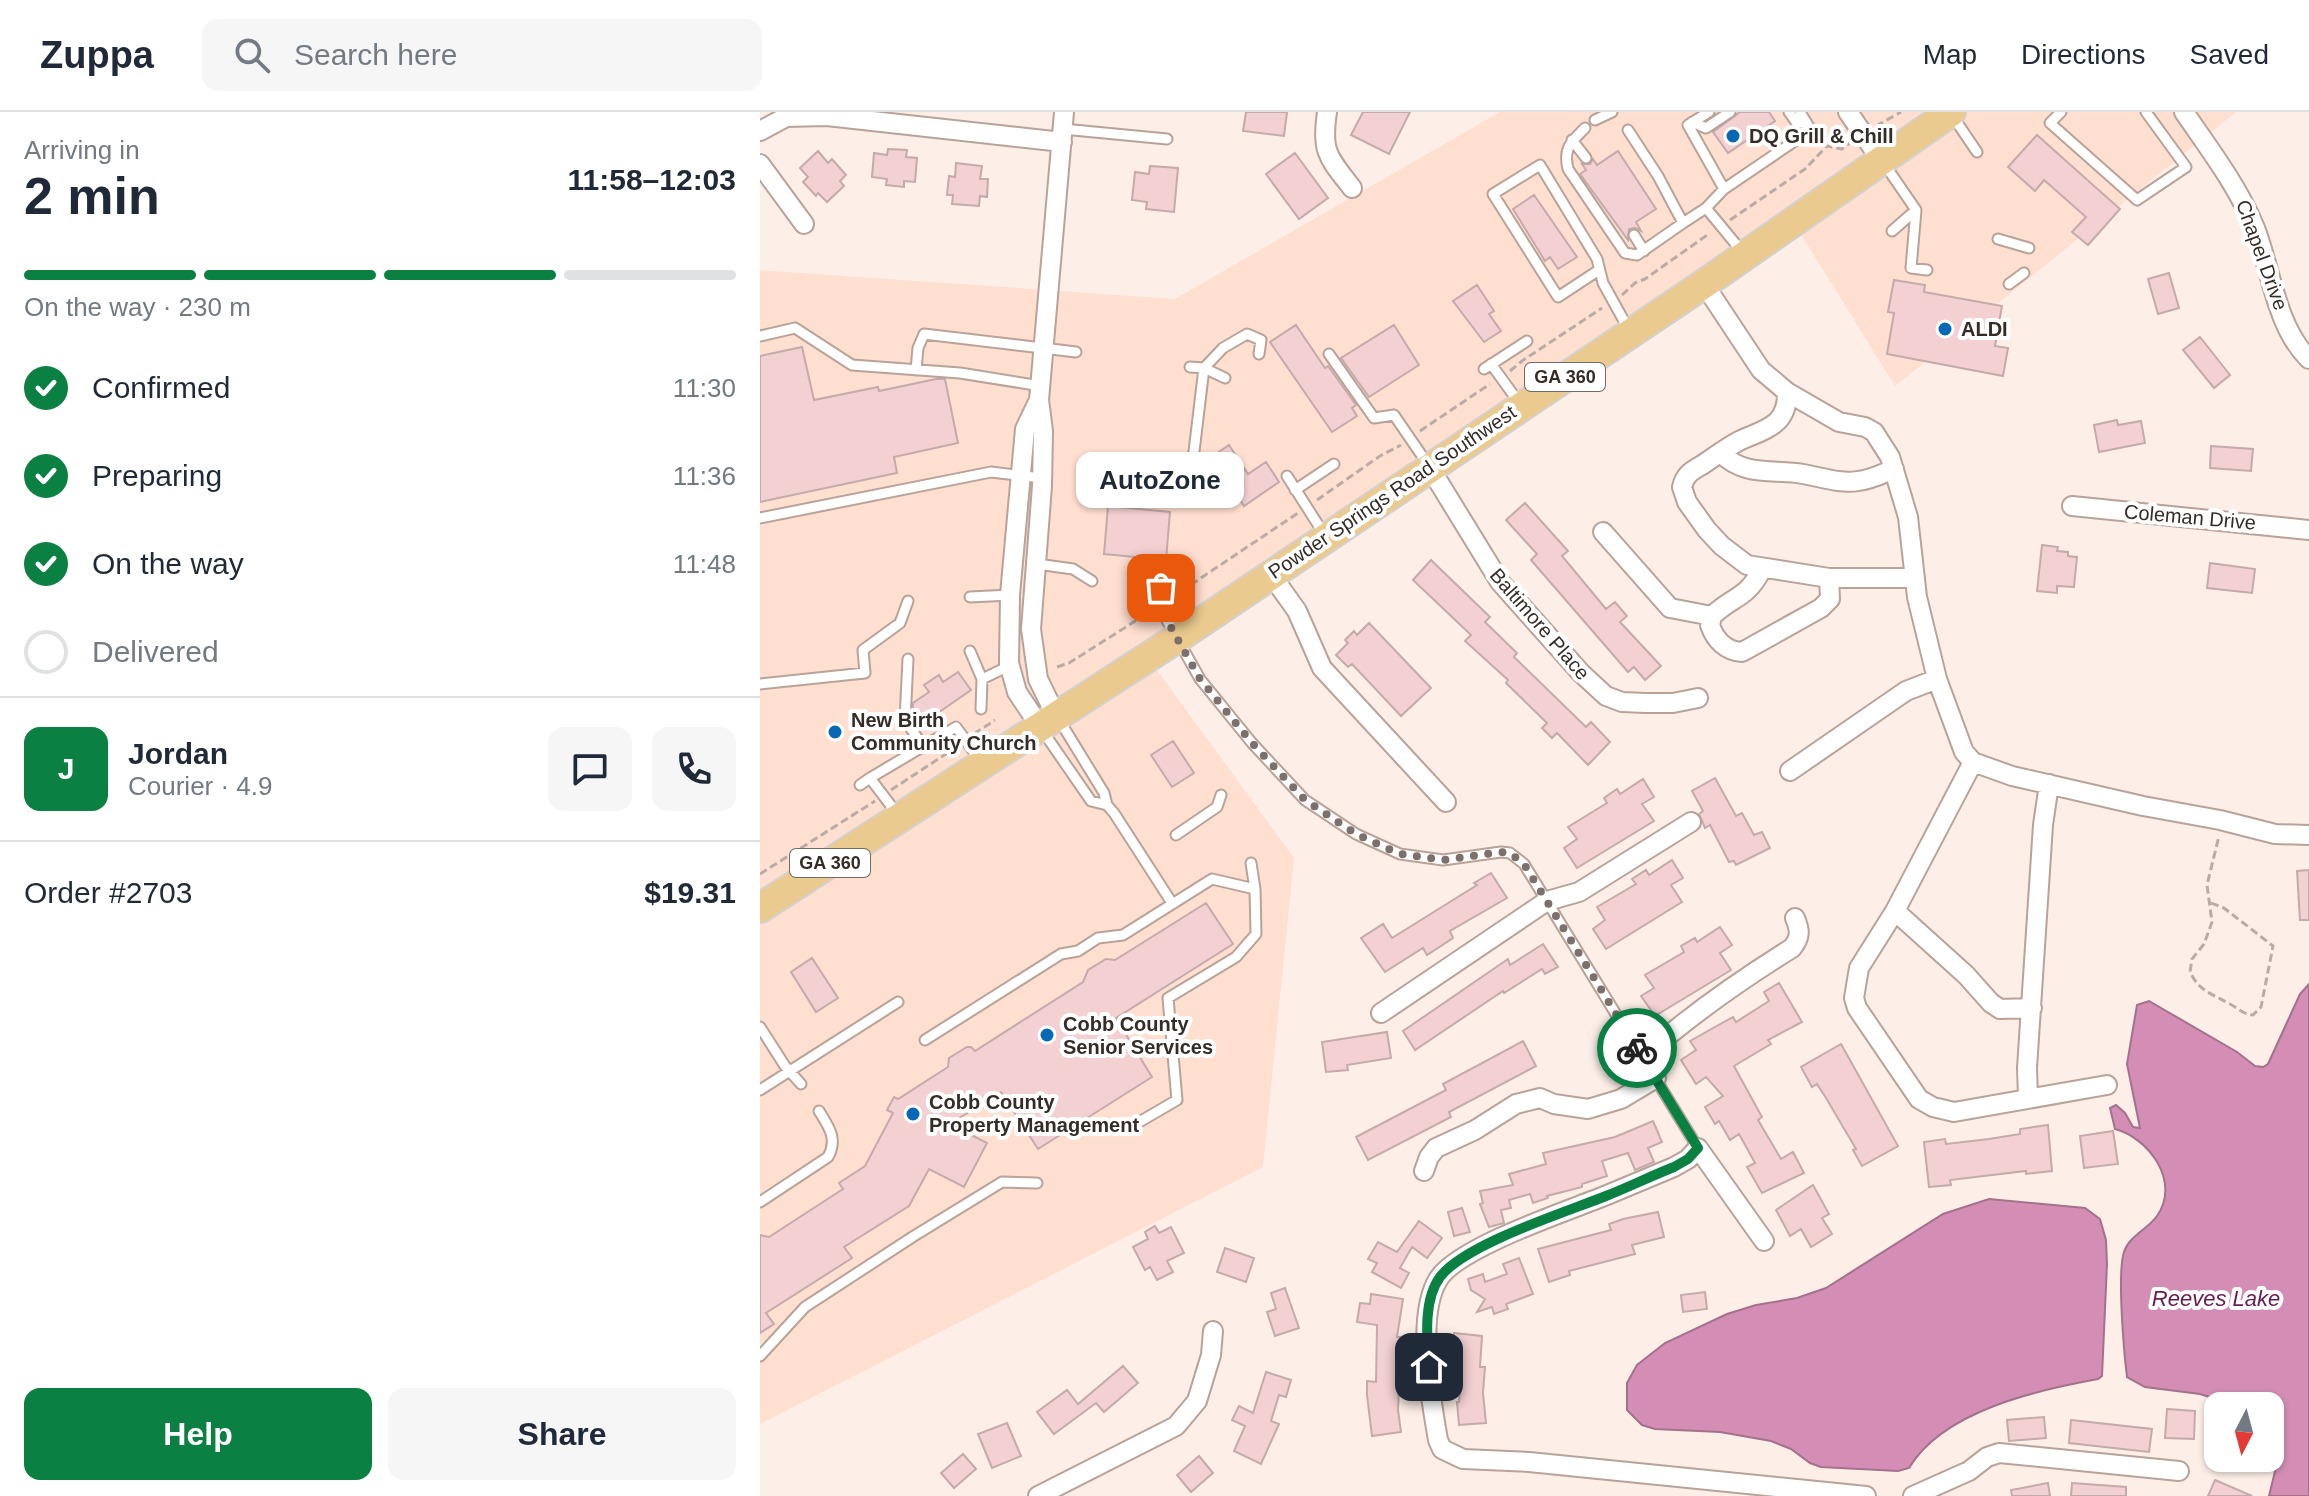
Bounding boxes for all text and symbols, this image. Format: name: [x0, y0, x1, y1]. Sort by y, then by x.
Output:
search box: [202, 19, 762, 91]
icon: search: [230, 33, 274, 77]
text: Zuppa: [40, 34, 154, 76]
text: Search here: [294, 38, 457, 71]
text: Map: [1923, 39, 1977, 70]
text: Directions: [2021, 39, 2146, 70]
text: Saved: [2190, 39, 2269, 70]
place label: DQ Grill & Chill: [1749, 125, 1893, 147]
marker: DQ Grill & Chill: [1724, 127, 1742, 145]
text: Arriving in: [24, 135, 140, 165]
text: 11:58–12:03: [568, 163, 736, 196]
text: 2 min: [24, 167, 160, 225]
street label: Chapel Drive: [2232, 197, 2292, 313]
text: On the way · 230 m: [24, 292, 251, 322]
place label: ALDI: [1961, 318, 2008, 340]
marker: ALDI: [1936, 320, 1954, 338]
road number: GA 360: [1525, 363, 1605, 391]
icon: check: [24, 366, 68, 410]
text: Confirmed: [92, 371, 230, 404]
text: 11:30: [673, 373, 736, 403]
street label: Powder Springs Road Southwest: [1264, 401, 1520, 583]
callout: AutoZone: [1077, 452, 1245, 508]
icon: check: [24, 454, 68, 498]
text: Preparing: [92, 459, 222, 492]
text: 11:36: [673, 461, 736, 491]
text: AutoZone: [1099, 465, 1221, 495]
street label: Coleman Drive: [2123, 500, 2257, 534]
icon: check: [24, 542, 68, 586]
text: On the way: [92, 547, 244, 580]
text: 11:48: [673, 549, 736, 579]
pin: [1127, 554, 1195, 622]
street label: Baltimore Place: [1486, 564, 1594, 684]
icon: bag: [1139, 566, 1183, 610]
text: Delivered: [92, 635, 219, 668]
place label: New Birth Community Church: [851, 709, 1037, 754]
marker: New Birth Community Church: [826, 723, 844, 741]
button: chat: [548, 727, 632, 811]
button: phone: [652, 727, 736, 811]
text: Jordan: [128, 737, 228, 770]
text: J: [58, 752, 74, 785]
text: Courier · 4.9: [128, 771, 273, 801]
road number: GA 360: [790, 849, 870, 877]
text: Order #2703: [24, 876, 192, 909]
text: $19.31: [644, 876, 736, 909]
courier: [1597, 1008, 1677, 1088]
place label: Cobb County Senior Services: [1063, 1013, 1213, 1058]
marker: Cobb County Senior Services: [1038, 1026, 1056, 1044]
icon: bike: [1615, 1026, 1659, 1070]
place label: Cobb County Property Management: [929, 1091, 1139, 1136]
marker: Cobb County Property Management: [904, 1105, 922, 1123]
water label: Reeves Lake: [2152, 1286, 2280, 1311]
pin: [1395, 1333, 1463, 1401]
icon: home: [1407, 1345, 1451, 1389]
button: Help: [24, 1388, 372, 1480]
button: Share: [388, 1388, 736, 1480]
north arrow: [2204, 1392, 2284, 1472]
map controls: [2204, 1392, 2284, 1472]

